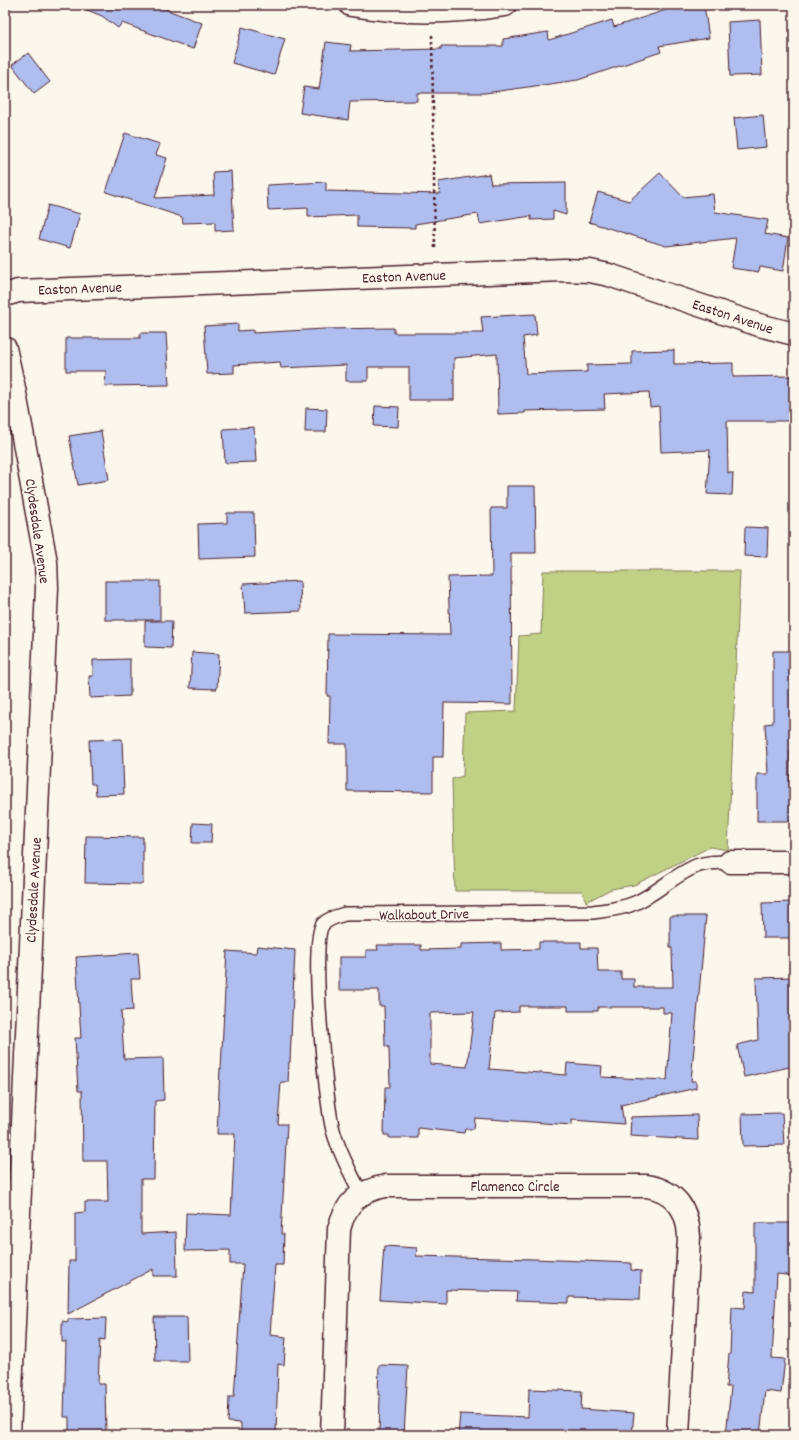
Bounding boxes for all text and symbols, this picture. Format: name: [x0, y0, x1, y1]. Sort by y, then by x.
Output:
street label: Easton Avenue: [362, 266, 447, 290]
street label: Easton Avenue: [38, 278, 123, 302]
street label: Easton Avenue: [689, 294, 776, 341]
street label: Clydesdale Avenue: [18, 477, 54, 586]
street label: Clydesdale Avenue: [21, 836, 49, 943]
street label: Walkabout Drive: [379, 904, 470, 928]
street label: Flamenco Circle: [470, 1177, 560, 1199]

